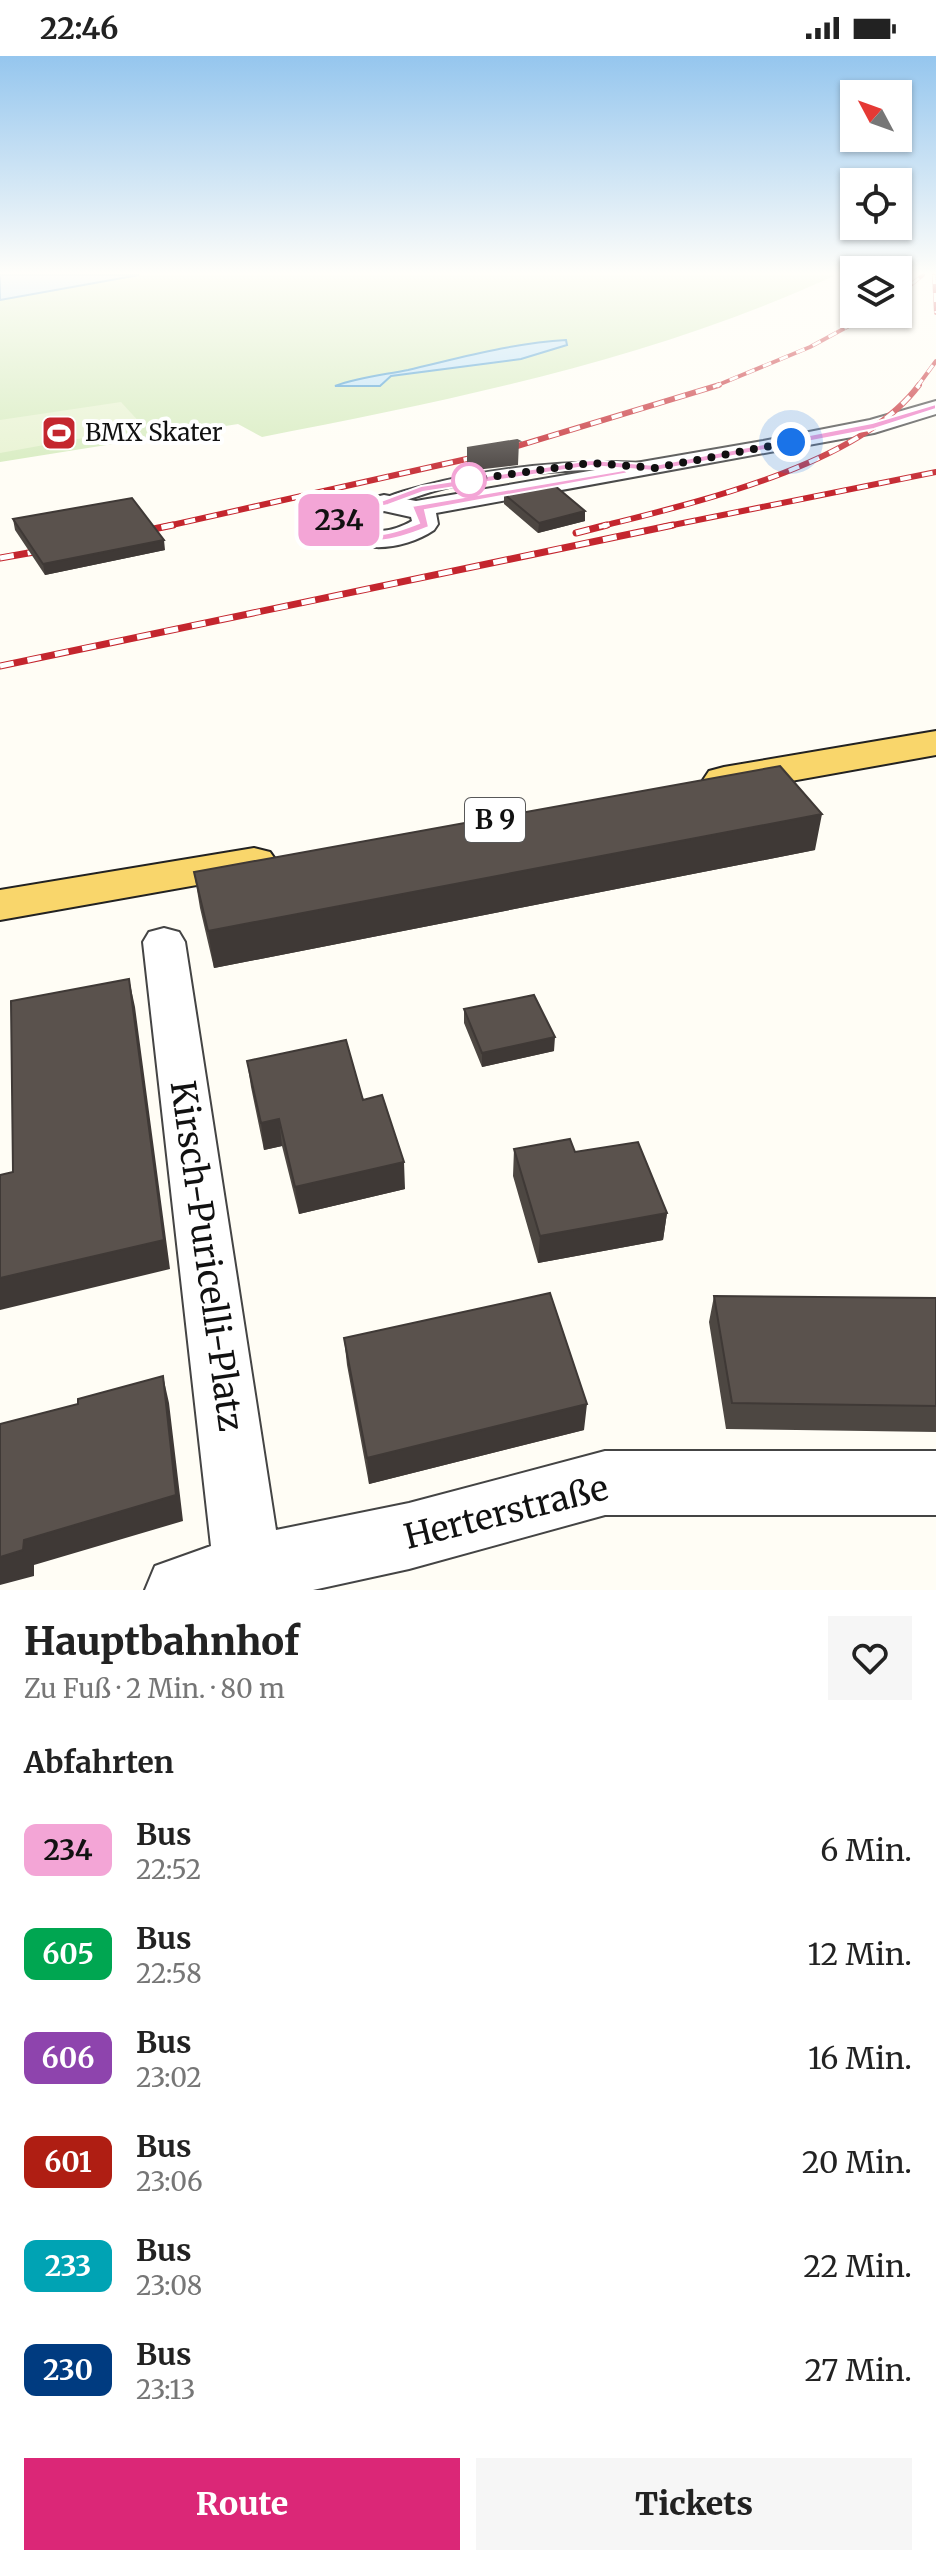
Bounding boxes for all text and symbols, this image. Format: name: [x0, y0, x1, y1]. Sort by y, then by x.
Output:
text: 22:46: [40, 9, 119, 47]
north arrow: [840, 80, 912, 152]
map controls: [840, 80, 912, 328]
button: locate: [840, 168, 912, 240]
button: layers: [840, 256, 912, 328]
sports icon: BMX Skater: [40, 414, 78, 452]
place label: BMX Skater: [85, 417, 223, 448]
your location: [771, 422, 811, 462]
unlabelled marker: [452, 463, 486, 497]
line badge: 234: [293, 494, 385, 546]
text: 234: [314, 502, 364, 538]
road number: B 9: [465, 798, 525, 842]
street label: Kirsch-Puricelli-Platz: [162, 1078, 252, 1434]
street label: Herterstraße: [400, 1466, 612, 1558]
button: heart: [828, 1616, 912, 1700]
text: Hauptbahnhof: [24, 1618, 299, 1665]
text: Zu Fuß · 2 Min. · 80 m: [24, 1672, 285, 1705]
text: Abfahrten: [24, 1743, 174, 1781]
text: Bus: [136, 1815, 192, 1853]
text: 6 Min.: [820, 1831, 912, 1869]
text: 234: [43, 1832, 93, 1868]
text: 22:52: [136, 1853, 201, 1886]
text: Bus: [136, 1919, 192, 1957]
text: 12 Min.: [807, 1935, 912, 1973]
text: 605: [42, 1936, 94, 1972]
text: 22:58: [136, 1957, 202, 1990]
text: Bus: [136, 2023, 192, 2061]
text: 16 Min.: [808, 2039, 912, 2077]
text: 606: [42, 2040, 94, 2076]
text: 23:02: [136, 2061, 202, 2094]
text: Bus: [136, 2127, 192, 2165]
text: 20 Min.: [802, 2143, 912, 2181]
text: 601: [44, 2144, 92, 2180]
text: 23:06: [136, 2165, 203, 2198]
text: Bus: [136, 2231, 192, 2269]
text: 22 Min.: [803, 2247, 912, 2285]
text: 233: [45, 2248, 91, 2284]
text: 23:08: [136, 2269, 202, 2302]
text: Bus: [136, 2335, 192, 2373]
text: 27 Min.: [804, 2351, 912, 2389]
text: 230: [43, 2352, 93, 2388]
text: 23:13: [136, 2373, 195, 2406]
button: Route: [24, 2458, 460, 2550]
button: Tickets: [476, 2458, 912, 2550]

